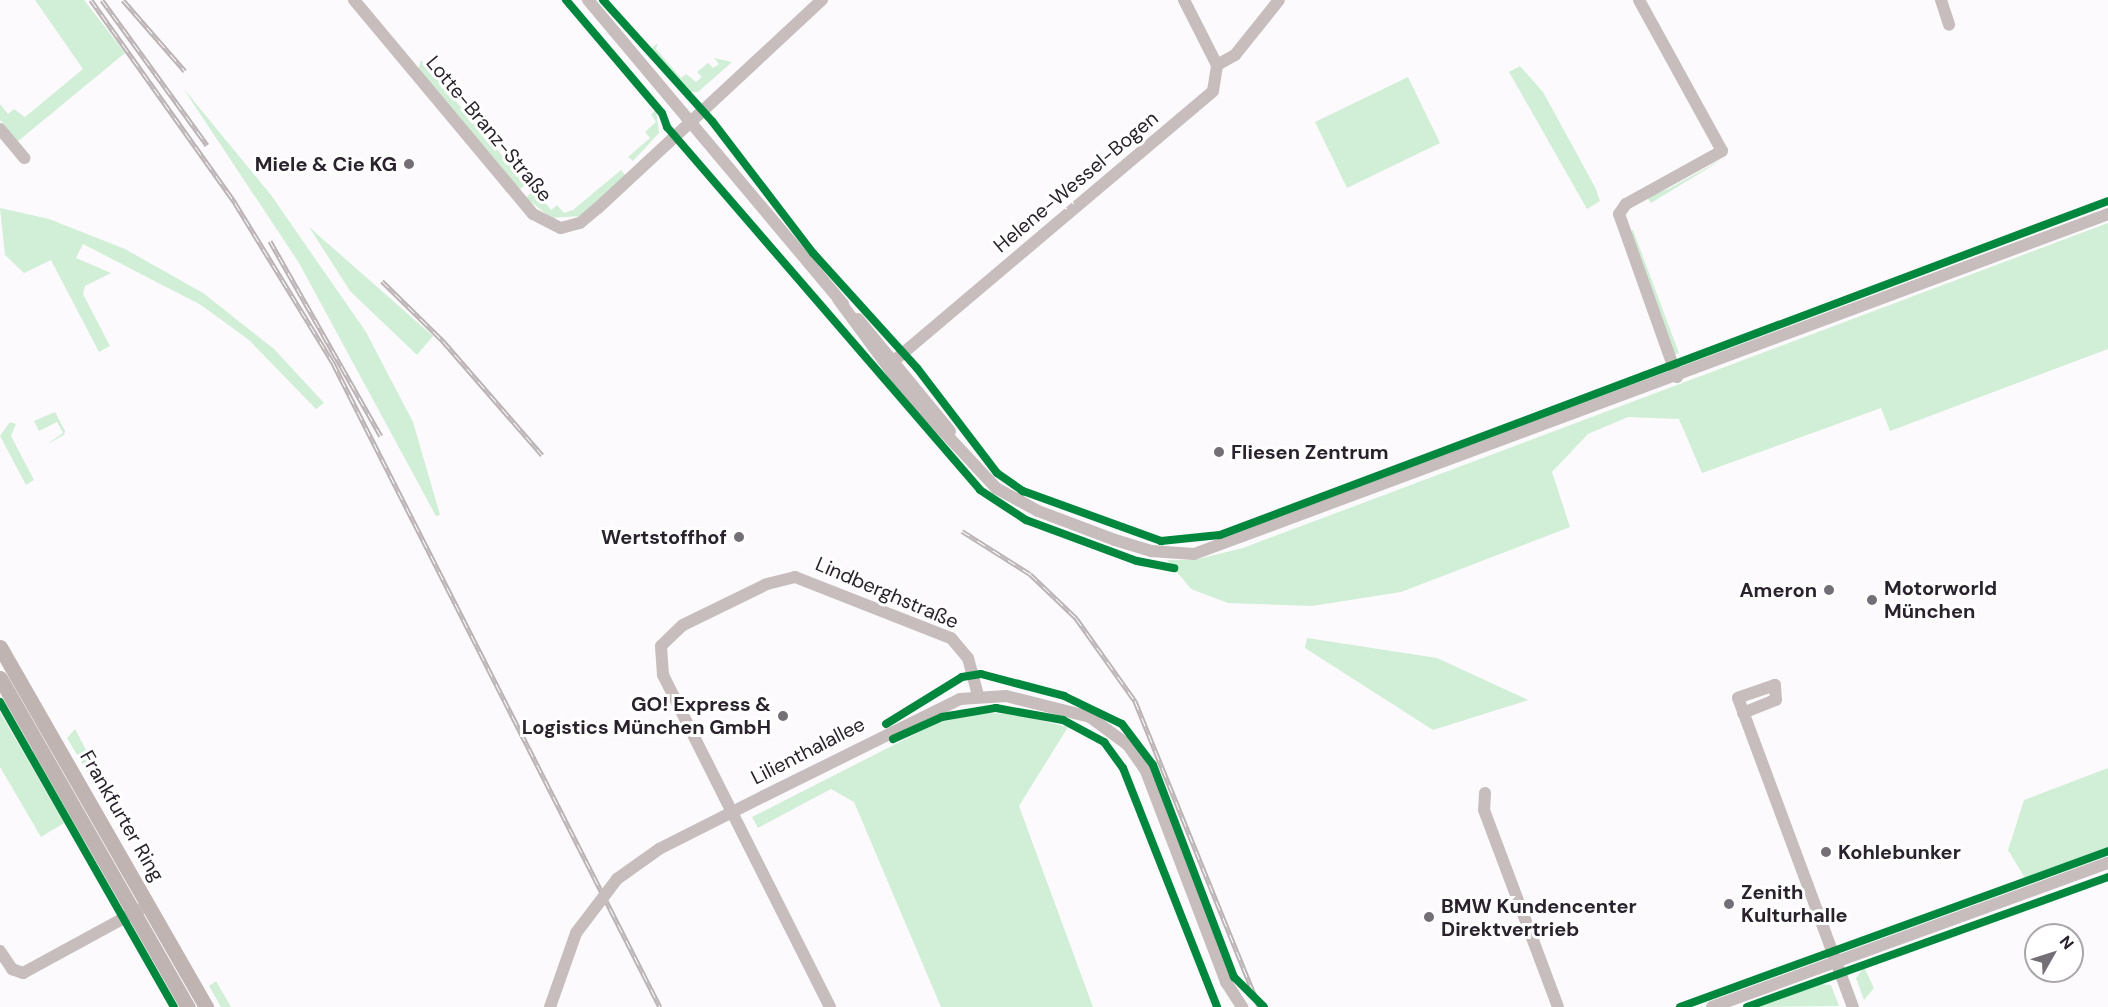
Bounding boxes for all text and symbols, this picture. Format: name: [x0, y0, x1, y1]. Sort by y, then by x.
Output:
street label: Lotte-Branz-Straße: [421, 51, 557, 207]
street label: Helene-Wessel-Bogen: [989, 106, 1163, 258]
place label: Miele & Cie KG: [255, 152, 397, 176]
marker: Miele & Cie KG: [402, 157, 416, 171]
place label: Fliesen Zentrum: [1231, 440, 1389, 464]
marker: Fliesen Zentrum: [1212, 445, 1226, 459]
place label: Wertstoffhof: [601, 525, 727, 549]
marker: Wertstoffhof: [732, 530, 746, 544]
street label: Lindberghstraße: [812, 552, 962, 634]
place label: Motorworld München: [1884, 576, 1997, 623]
place label: Ameron: [1739, 578, 1817, 602]
marker: Ameron: [1822, 583, 1836, 597]
marker: Motorworld München: [1865, 593, 1879, 607]
place label: GO! Express & Logistics München GmbH: [522, 692, 771, 739]
marker: GO! Express & Logistics München GmbH: [776, 709, 790, 723]
street label: Lilienthalallee: [747, 712, 869, 790]
street label: Frankfurter Ring: [75, 746, 169, 886]
place label: Kohlebunker: [1838, 840, 1961, 864]
marker: Kohlebunker: [1819, 845, 1833, 859]
place label: Zenith Kulturhalle: [1741, 880, 1848, 927]
place label: BMW Kundencenter Direktvertrieb: [1441, 894, 1637, 941]
marker: Zenith Kulturhalle: [1722, 897, 1736, 911]
marker: BMW Kundencenter Direktvertrieb: [1422, 910, 1436, 924]
north arrow: [2024, 923, 2084, 983]
text: N: [2055, 931, 2079, 954]

